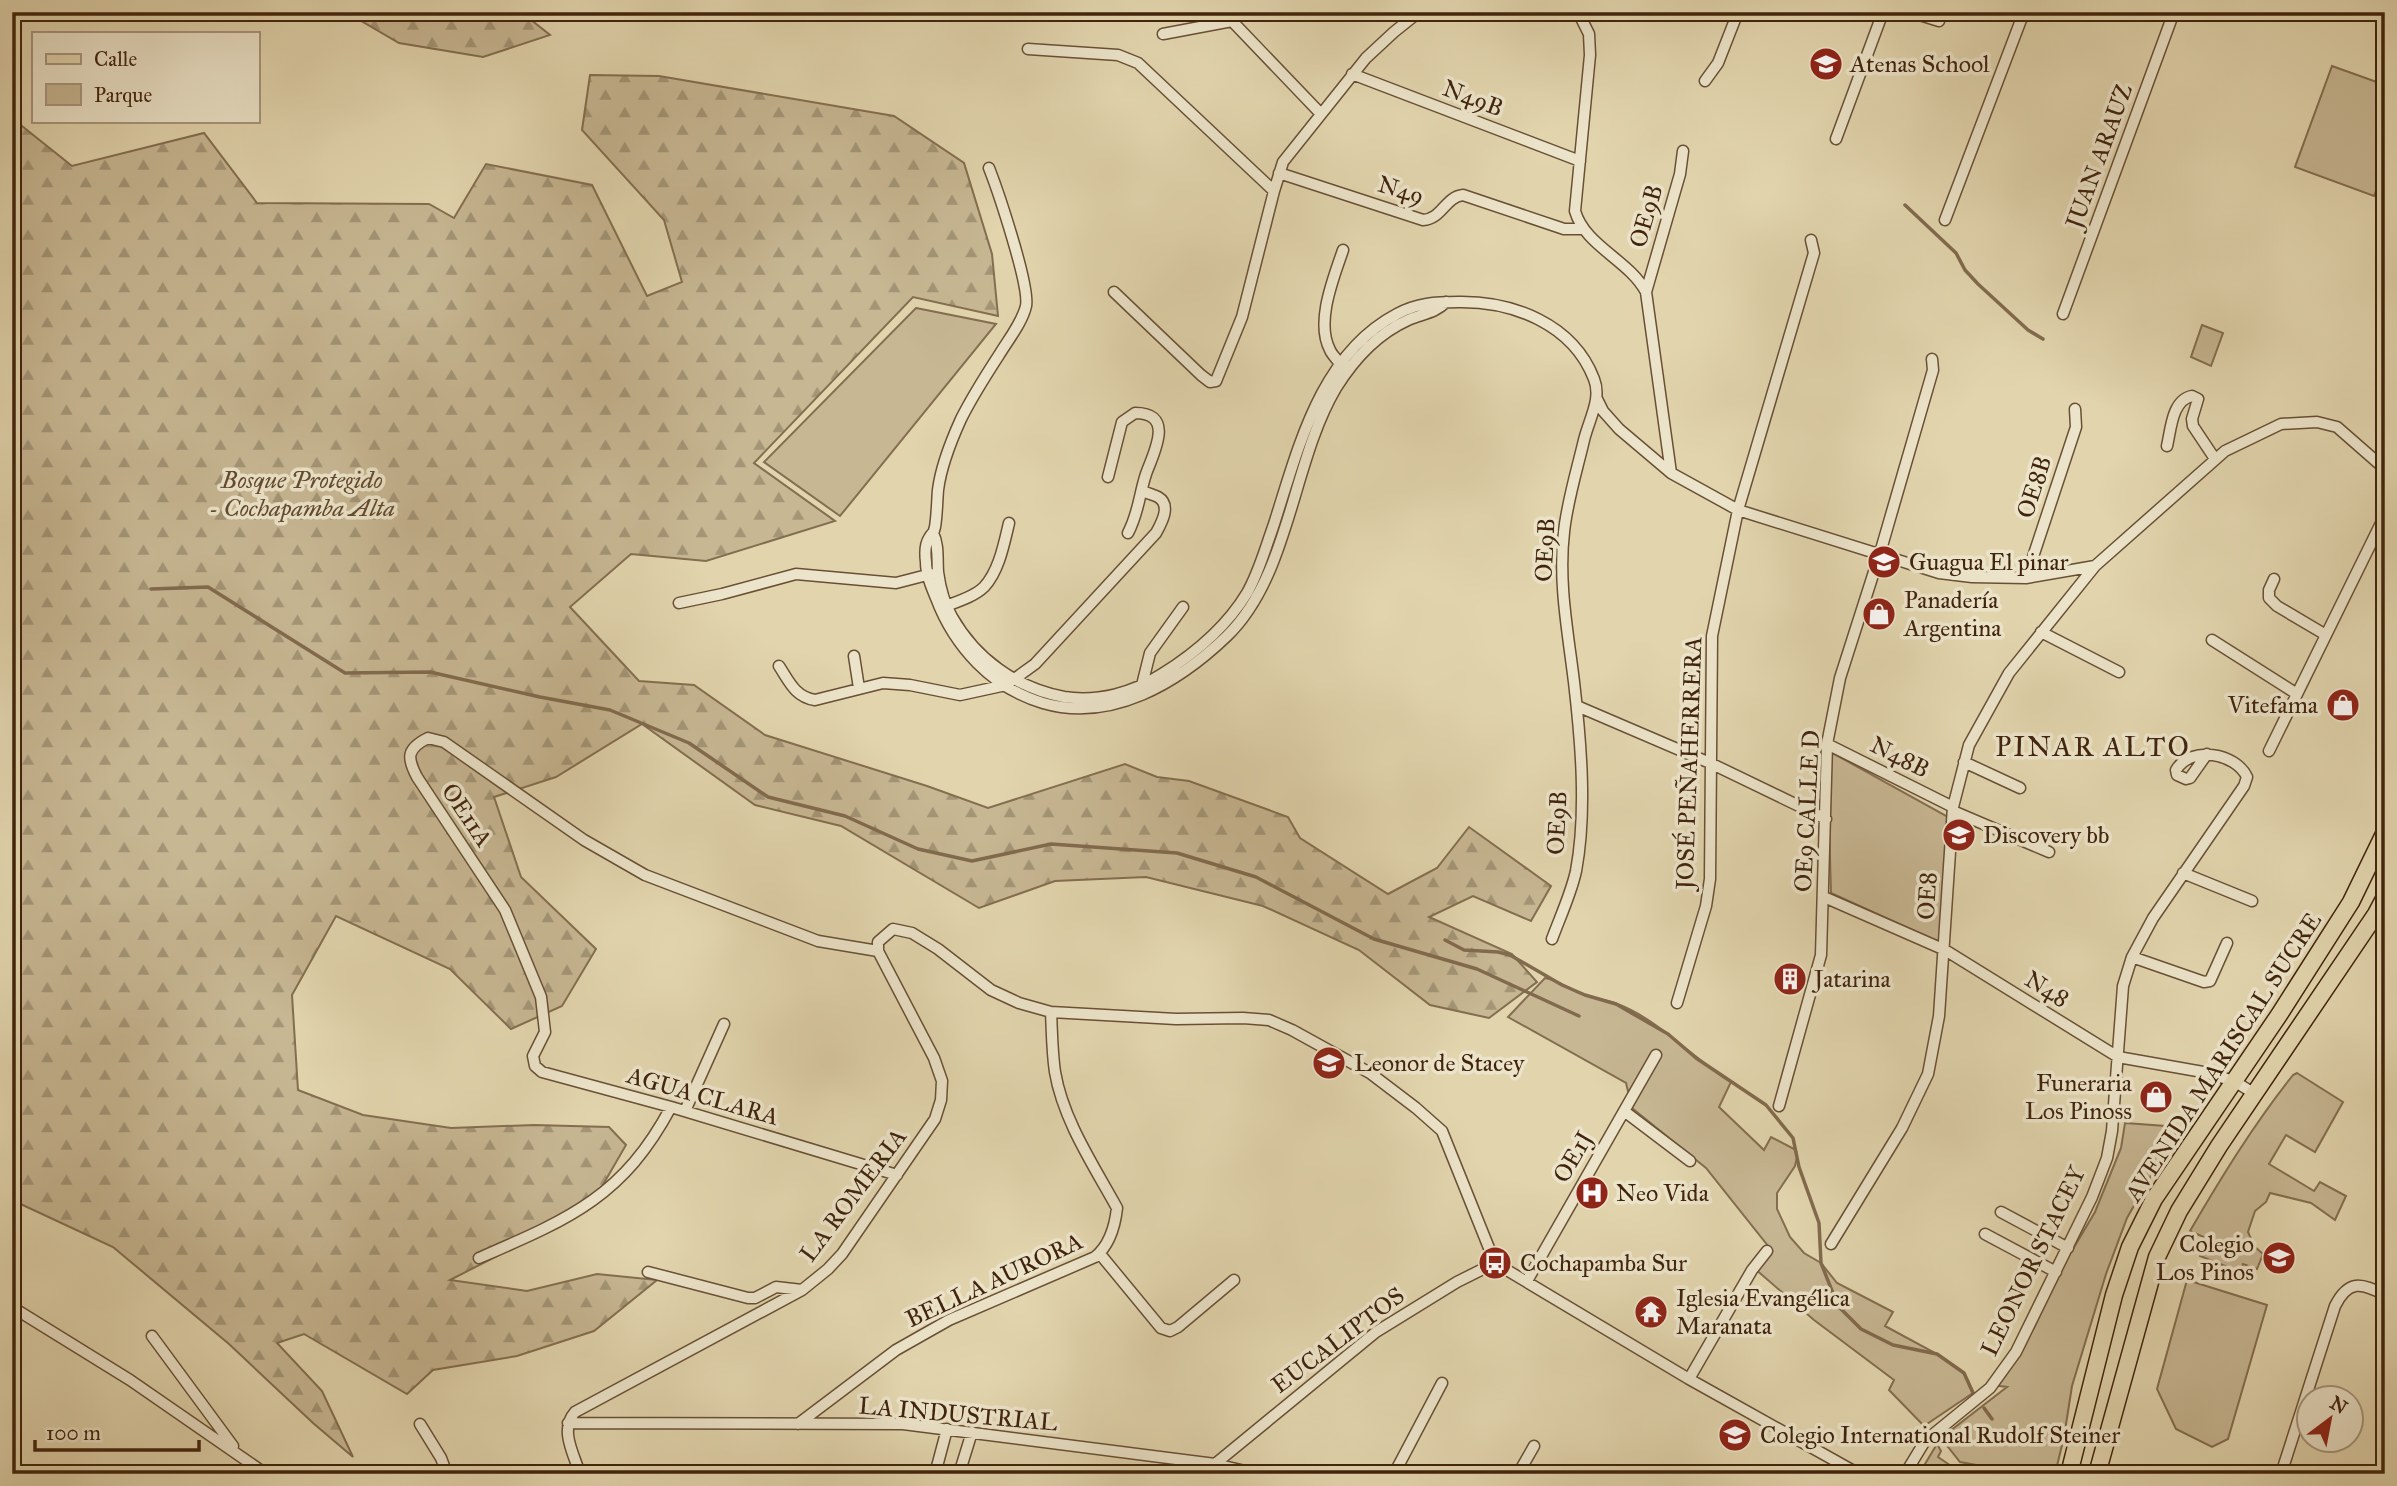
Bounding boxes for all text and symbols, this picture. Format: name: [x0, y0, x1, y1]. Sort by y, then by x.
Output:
legend: [32, 32, 259, 122]
school or university icon: Atenas School: [1807, 45, 1845, 83]
text: Calle: [94, 46, 137, 72]
place label: Atenas School: [1849, 49, 1990, 79]
street label: N49B: [1438, 73, 1508, 123]
street label: JUAN ARAUZ: [2058, 80, 2139, 235]
text: Parque: [94, 82, 153, 108]
street label: N49: [1374, 169, 1428, 211]
street label: OE9B: [1623, 181, 1669, 251]
street label: OE8B: [2010, 452, 2058, 522]
park label: Bosque Protegido - Cochapamba Alta: [209, 465, 395, 523]
street label: OE9B: [1528, 517, 1562, 583]
school or university icon: Guagua El pinar: [1865, 543, 1903, 581]
place label: Guagua El pinar: [1909, 547, 2069, 577]
place label: Panadería Argentina: [1903, 585, 2002, 643]
shop icon: Panadería Argentina: [1860, 595, 1898, 633]
street label: JOSÉ PEÑAHERRERA: [1669, 636, 1708, 893]
shop icon: Vitefama: [2324, 686, 2362, 724]
place label: Vitefama: [2227, 690, 2319, 720]
street label: OE9 CALLE D: [1788, 729, 1826, 893]
street label: N48B: [1865, 729, 1935, 785]
district label: PINAR ALTO: [1995, 729, 2191, 764]
street label: OE11A: [435, 777, 499, 853]
street label: OE9B: [1540, 790, 1574, 856]
school or university icon: Discovery bb: [1940, 816, 1978, 854]
place label: Discovery bb: [1983, 820, 2109, 850]
street label: OE8: [1911, 871, 1943, 921]
street label: AVENIDA MARISCAL SUCRE: [2118, 907, 2328, 1208]
building icon: Jatarina: [1771, 960, 1809, 998]
place label: Jatarina: [1811, 964, 1891, 994]
street label: N48: [2019, 964, 2075, 1014]
school or university icon: Leonor de Stacey: [1310, 1044, 1348, 1082]
place label: Leonor de Stacey: [1354, 1048, 1525, 1078]
street label: AGUA CLARA: [623, 1060, 782, 1132]
place label: Funeraria Los Pinoss: [2025, 1068, 2133, 1126]
shop icon: Funeraria Los Pinoss: [2137, 1078, 2175, 1116]
street label: LA ROMERIA: [793, 1122, 913, 1268]
street label: OE1J: [1546, 1126, 1600, 1188]
street label: LEONOR STACEY: [1974, 1161, 2092, 1361]
hospital icon: Neo Vida: [1573, 1174, 1611, 1212]
place label: Neo Vida: [1616, 1178, 1710, 1208]
street label: BELLA AURORA: [901, 1226, 1087, 1334]
place label: Colegio Los Pinos: [2156, 1229, 2254, 1287]
school or university icon: Colegio Los Pinos: [2260, 1239, 2298, 1277]
bus stop icon: Cochapamba Sur: [1476, 1244, 1514, 1282]
place label: Cochapamba Sur: [1520, 1248, 1687, 1278]
street label: EUCALIPTOS: [1266, 1280, 1410, 1400]
place label: Iglesia Evangélica Maranata: [1676, 1283, 1851, 1341]
temple icon: Iglesia Evangélica Maranata: [1632, 1293, 1670, 1331]
north arrow: [2296, 1384, 2366, 1454]
street label: LA INDUSTRIAL: [857, 1390, 1059, 1438]
text: N: [2326, 1391, 2352, 1419]
scale bar: [35, 1409, 200, 1453]
school or university icon: Colegio International Rudolf Steiner: [1716, 1416, 1754, 1454]
text: 100 m: [46, 1420, 101, 1446]
place label: Colegio International Rudolf Steiner: [1760, 1420, 2120, 1450]

